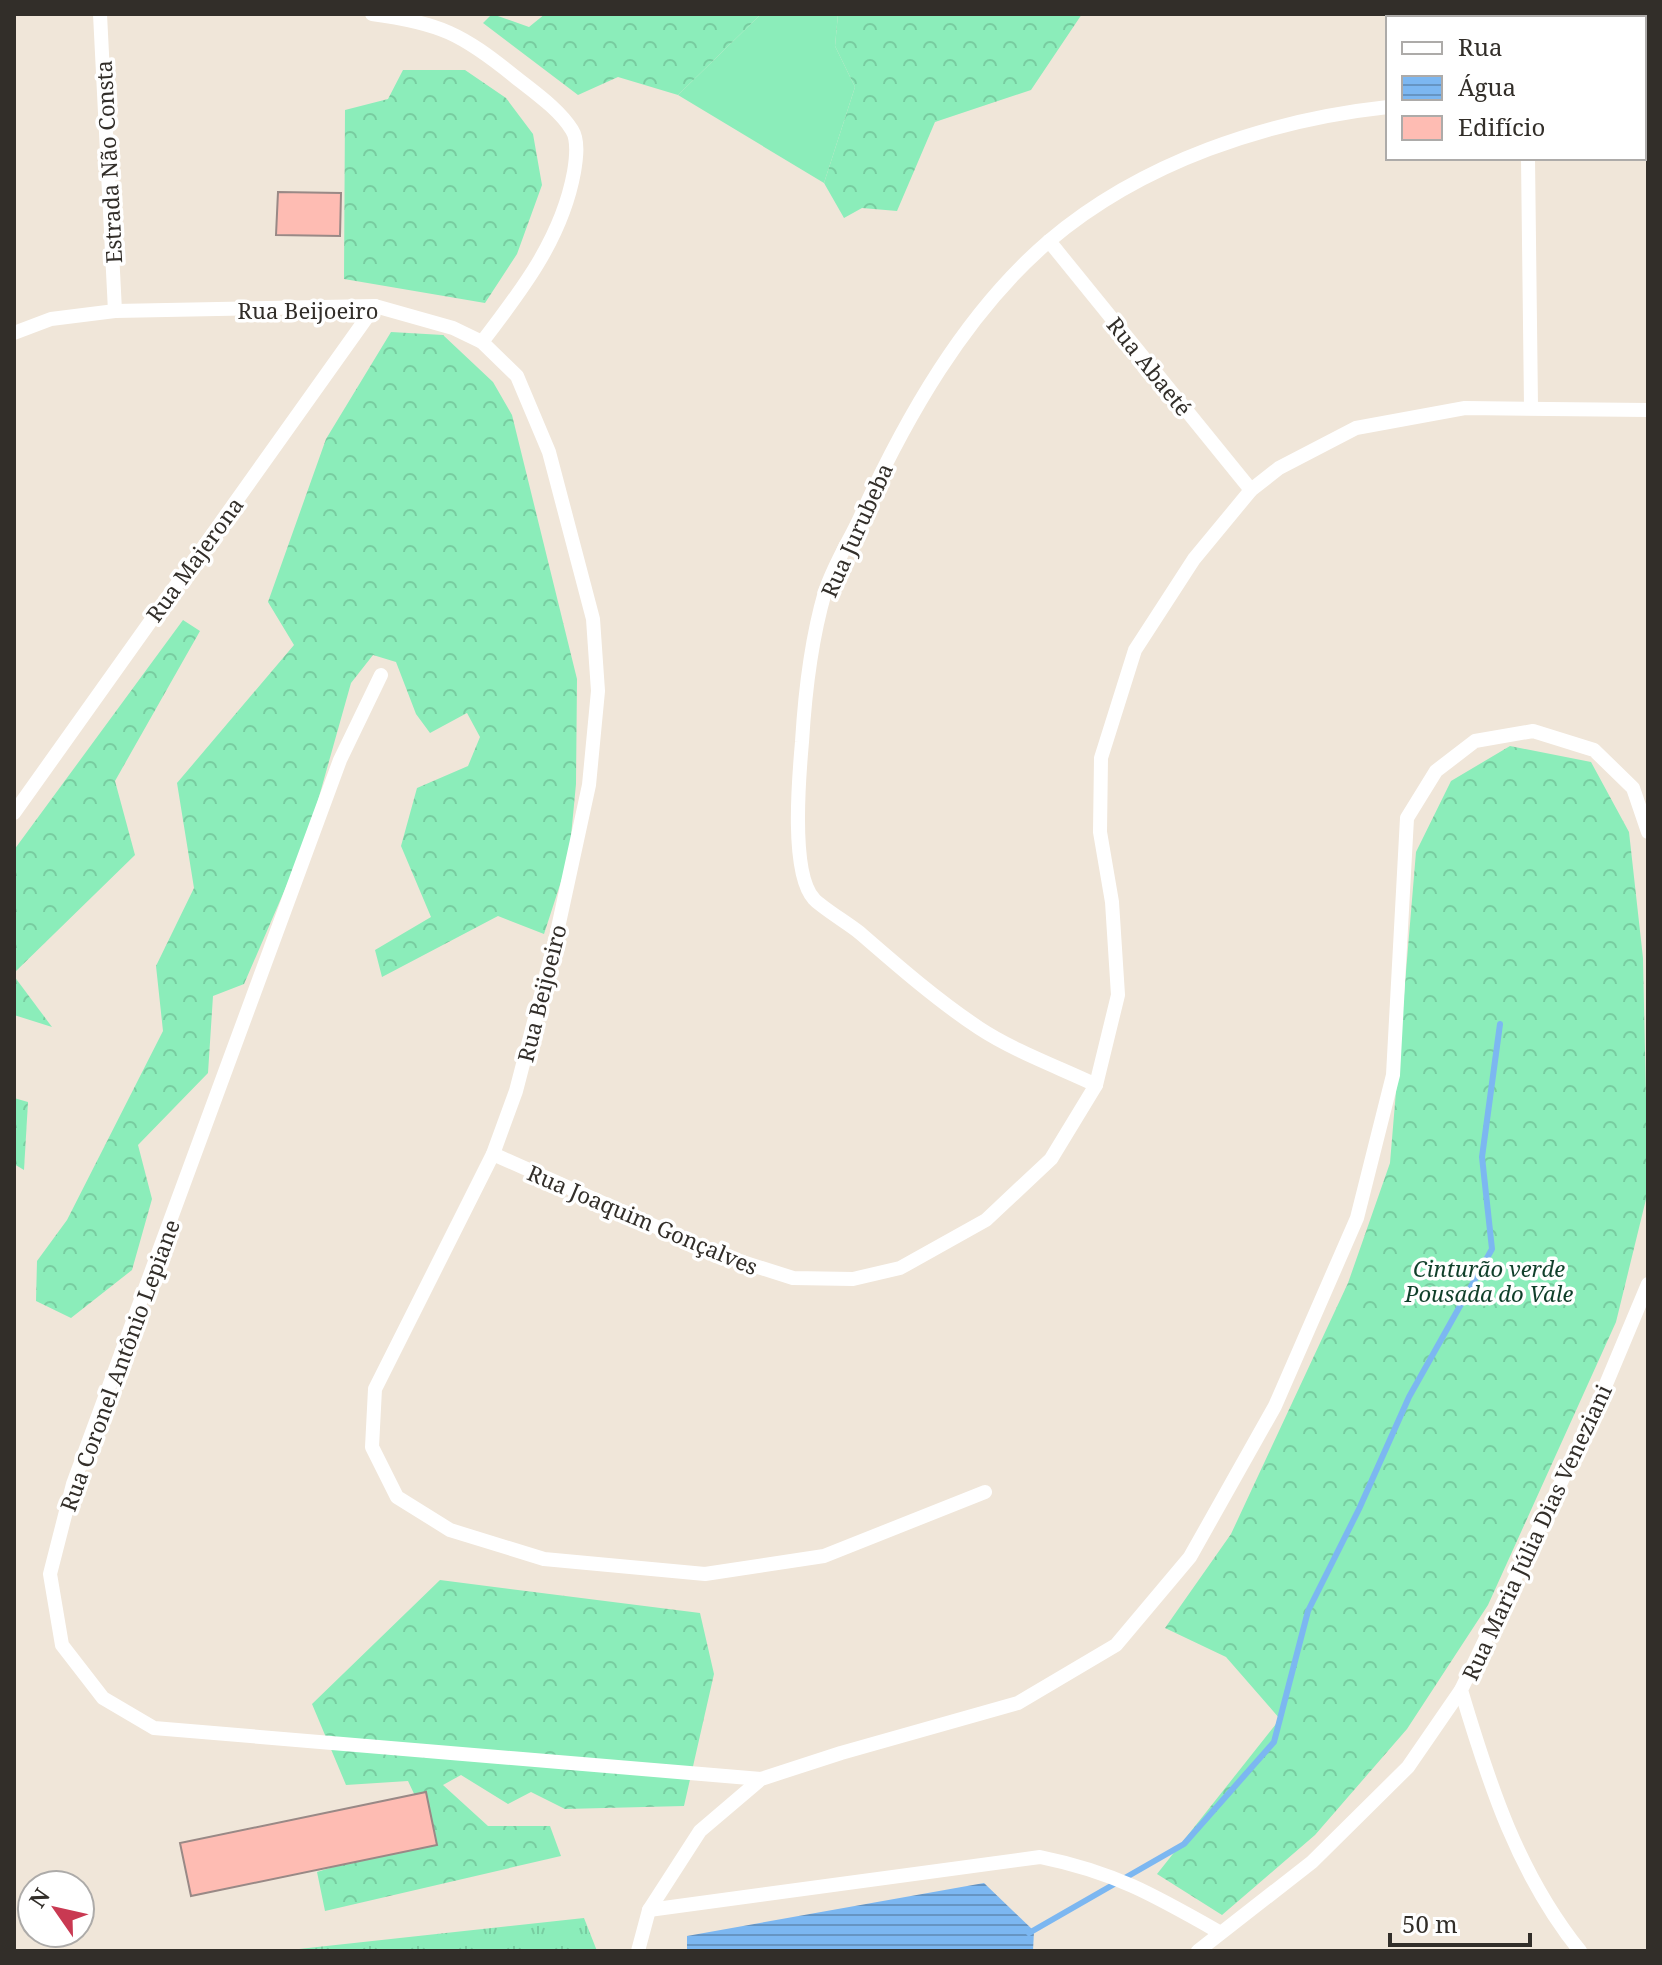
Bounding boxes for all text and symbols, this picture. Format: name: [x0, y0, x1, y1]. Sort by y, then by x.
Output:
legend: [1386, 16, 1646, 160]
text: Rua: [1458, 30, 1503, 63]
street label: Estrada Não Consta: [88, 60, 128, 264]
text: Água: [1458, 70, 1516, 103]
text: Edifício: [1458, 110, 1545, 143]
street label: Rua Beijoeiro: [238, 295, 378, 325]
street label: Rua Abaeté: [1101, 310, 1199, 422]
street label: Rua Jurubeba: [813, 458, 899, 602]
street label: Rua Majerona: [139, 490, 249, 628]
street label: Rua Beijoeiro: [509, 921, 573, 1065]
street label: Rua Joaquim Gonçalves: [523, 1157, 763, 1281]
street label: Rua Coronel Antônio Lepiane: [52, 1215, 186, 1515]
park label: Cinturão verde Pousada do Vale: [1404, 1253, 1573, 1308]
street label: Rua Maria Júlia Dias Veneziani: [1454, 1379, 1618, 1685]
north arrow: [16, 1869, 96, 1949]
text: N: [21, 1882, 56, 1913]
scale bar: [1390, 1897, 1530, 1947]
text: 50 m: [1402, 1907, 1458, 1940]

